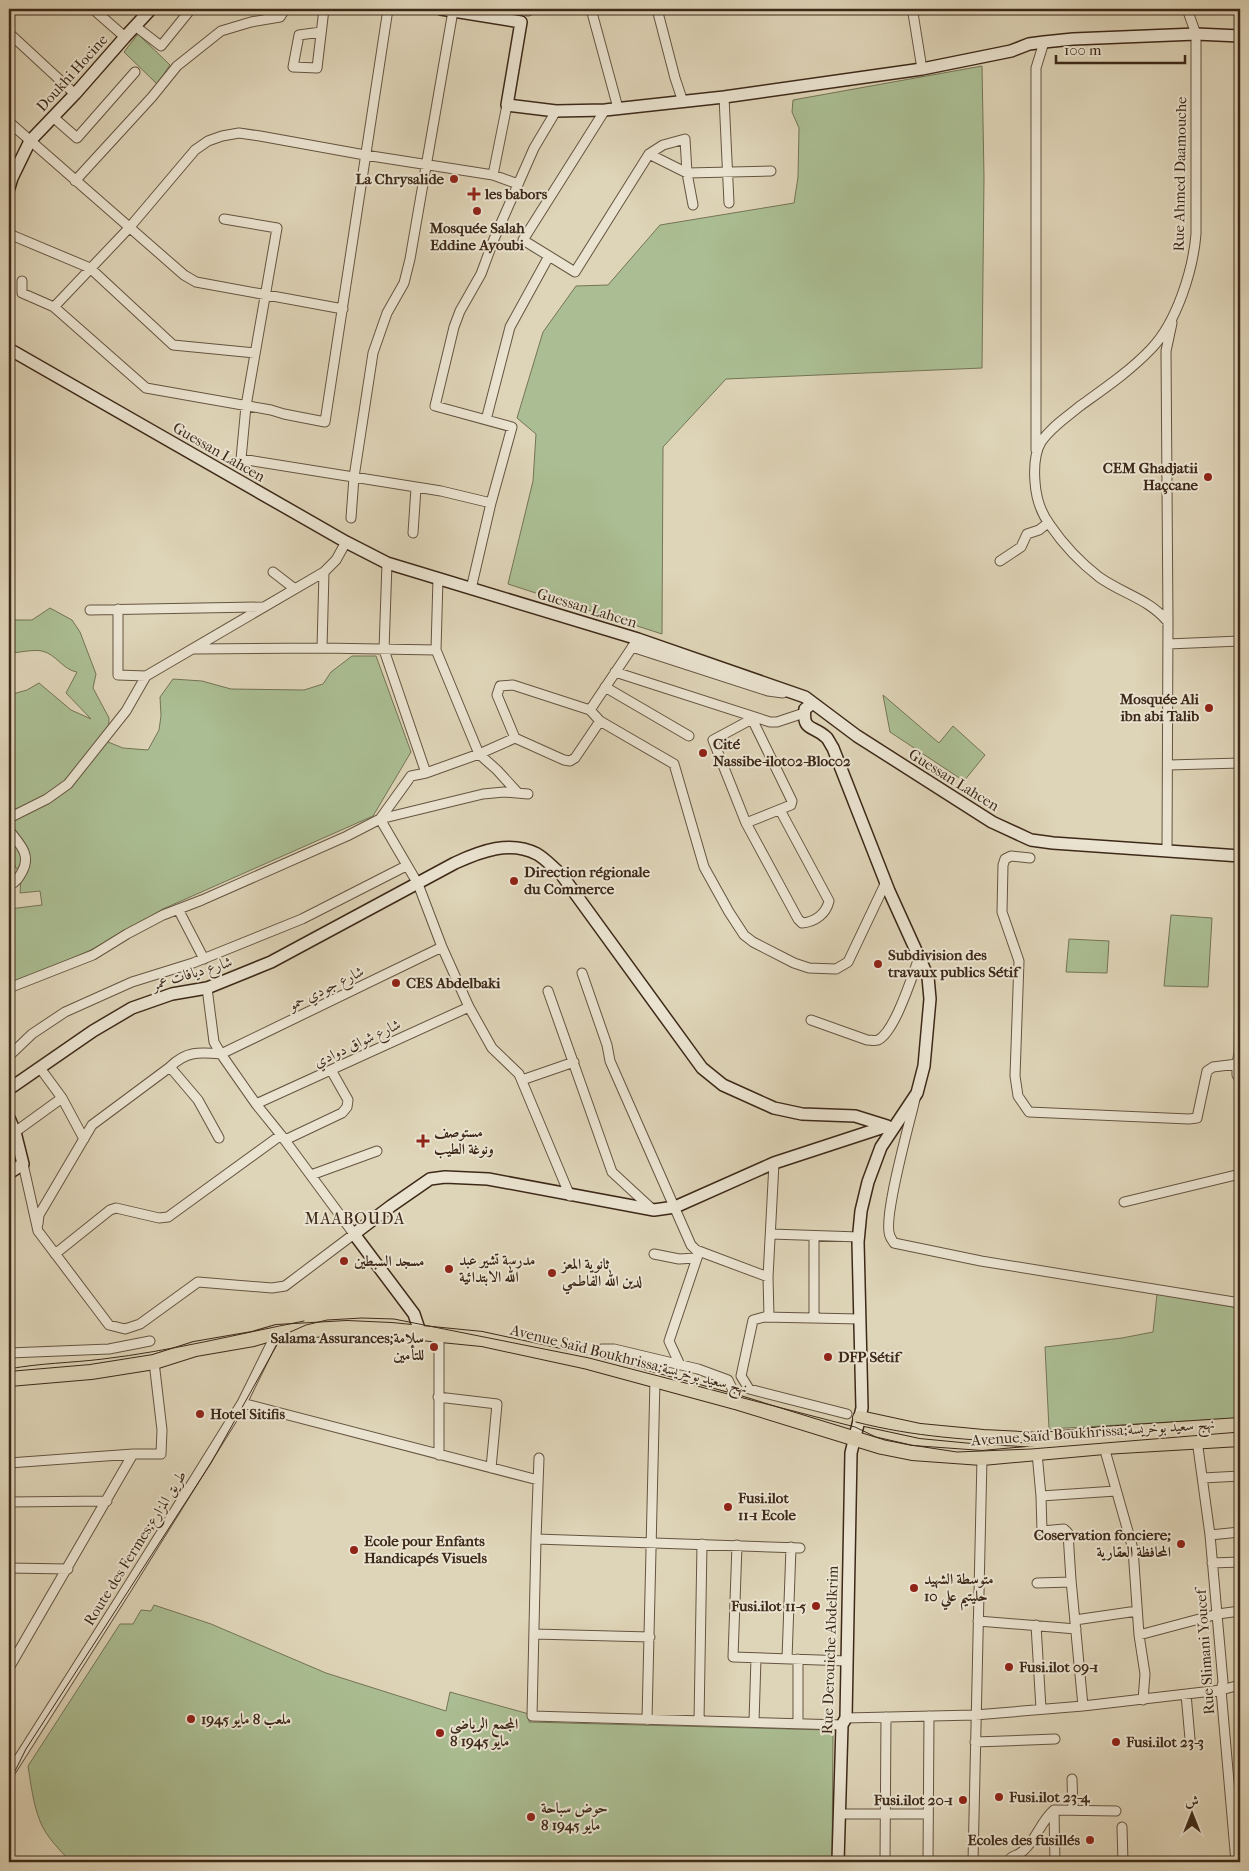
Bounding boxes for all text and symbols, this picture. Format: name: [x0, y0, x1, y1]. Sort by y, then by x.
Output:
street label: Doukhi Hocine: [33, 30, 112, 115]
scale bar: [1056, 32, 1185, 64]
text: 100 m: [1064, 41, 1102, 59]
street label: Rue Ahmed Daamouche: [1170, 96, 1190, 252]
place label: La Chrysalide: [355, 170, 445, 188]
marker: La Chrysalide: [448, 173, 460, 185]
place label: les babors: [484, 185, 548, 203]
marker: les babors: [467, 187, 481, 201]
marker: Mosquée Salah Eddine Ayoubi: [471, 205, 483, 217]
place label: Mosquée Salah Eddine Ayoubi: [428, 219, 525, 254]
street label: Guessan Lahcen: [170, 418, 269, 486]
place label: CEM Ghadjatii Haçcane: [1103, 459, 1199, 495]
marker: CEM Ghadjatii Haçcane: [1202, 471, 1214, 483]
street label: Guessan Lahcen: [535, 584, 639, 632]
place label: Mosquée Ali ibn abi Talib: [1119, 690, 1200, 725]
marker: Mosquée Ali ibn abi Talib: [1203, 702, 1215, 714]
place label: Cité Nassibe-ilot02-Bloc02: [713, 735, 851, 770]
street label: Guessan Lahcen: [905, 745, 1003, 815]
marker: Cité Nassibe-ilot02-Bloc02: [697, 747, 709, 759]
place label: Direction régionale du Commerce: [524, 863, 651, 898]
marker: Direction régionale du Commerce: [508, 875, 520, 887]
place label: Subdivision des travaux publics Sétif: [887, 946, 1022, 981]
street label: شارع ديافات عمر: [148, 952, 235, 998]
marker: Subdivision des travaux publics Sétif: [872, 958, 884, 970]
street label: شارع جودي حمو: [283, 962, 368, 1018]
place label: CES Abdelbaki: [406, 974, 501, 992]
marker: CES Abdelbaki: [390, 977, 402, 989]
street label: شارع شواق دوادي: [311, 1015, 405, 1075]
place label: مستوصف ونوغة الطيب: [434, 1123, 494, 1159]
marker: مستوصف ونوغة الطيب: [416, 1134, 430, 1148]
district label: MAABOUDA: [305, 1209, 405, 1228]
place label: مدرسة تشير عبد الله الابتدائية: [459, 1251, 535, 1286]
place label: مسجد السبطين: [354, 1252, 425, 1270]
marker: مسجد السبطين: [338, 1255, 350, 1267]
place label: ثانوية المعز لدين الله الفاطمي: [560, 1255, 642, 1295]
marker: مدرسة تشير عبد الله الابتدائية: [443, 1263, 455, 1275]
marker: ثانوية المعز لدين الله الفاطمي: [546, 1267, 558, 1279]
street label: Avenue Saïd Boukhrissa;نهج سعيد بوخريسة: [506, 1321, 750, 1402]
place label: Salama Assurances;سلامة للتأمين: [271, 1329, 424, 1364]
marker: Salama Assurances;سلامة للتأمين: [428, 1341, 440, 1353]
place label: DFP Sétif: [838, 1348, 904, 1366]
marker: DFP Sétif: [822, 1351, 834, 1363]
place label: Hotel Sitifis: [210, 1405, 285, 1423]
marker: Hotel Sitifis: [194, 1408, 206, 1420]
street label: Avenue Saïd Boukhrissa;نهج سعيد بوخريسة: [970, 1415, 1216, 1455]
street label: Route des Fermes;طريق المزارع: [80, 1467, 194, 1631]
place label: Fusi.ilot 11-1 Ecole: [737, 1489, 796, 1524]
marker: Fusi.ilot 11-1 Ecole: [722, 1501, 734, 1513]
place label: Coservation fonciere; المحافظة العقارية: [1034, 1526, 1171, 1561]
place label: Ecole pour Enfants Handicapés Visuels: [364, 1532, 487, 1567]
marker: Coservation fonciere; المحافظة العقارية: [1175, 1538, 1187, 1550]
marker: Ecole pour Enfants Handicapés Visuels: [348, 1544, 360, 1556]
street label: Rue Derouiche Abdelkrim: [818, 1565, 842, 1735]
place label: متوسطة الشهيد حليتيم علي 10: [924, 1570, 994, 1611]
marker: متوسطة الشهيد حليتيم علي 10: [908, 1582, 920, 1594]
street label: Rue Slimani Youcef: [1191, 1586, 1218, 1715]
place label: Fusi.ilot 11-5: [730, 1597, 807, 1615]
marker: Fusi.ilot 11-5: [810, 1600, 822, 1612]
place label: Fusi.ilot 09-1: [1018, 1658, 1098, 1676]
marker: Fusi.ilot 09-1: [1003, 1661, 1015, 1673]
place label: ملعب 8 مايو 1945: [201, 1710, 291, 1729]
marker: ملعب 8 مايو 1945: [185, 1713, 197, 1725]
place label: المجمع الرياضي 8 مايو 1945: [450, 1715, 518, 1750]
marker: المجمع الرياضي 8 مايو 1945: [434, 1727, 446, 1739]
place label: Fusi.ilot 23-3: [1125, 1733, 1204, 1751]
marker: Fusi.ilot 23-3: [1110, 1736, 1122, 1748]
place label: Fusi.ilot 23-4: [1008, 1788, 1091, 1806]
north arrow: [1166, 1788, 1216, 1838]
place label: Fusi.ilot 20-1: [873, 1791, 953, 1809]
marker: Fusi.ilot 23-4: [993, 1791, 1005, 1803]
text: ش: [1185, 1793, 1199, 1810]
marker: Fusi.ilot 20-1: [957, 1794, 969, 1806]
place label: حوض سباحة 8 مايو 1945: [541, 1799, 608, 1834]
marker: حوض سباحة 8 مايو 1945: [525, 1811, 537, 1823]
place label: Ecoles des fusillés: [968, 1831, 1080, 1849]
marker: Ecoles des fusillés: [1084, 1834, 1096, 1846]

